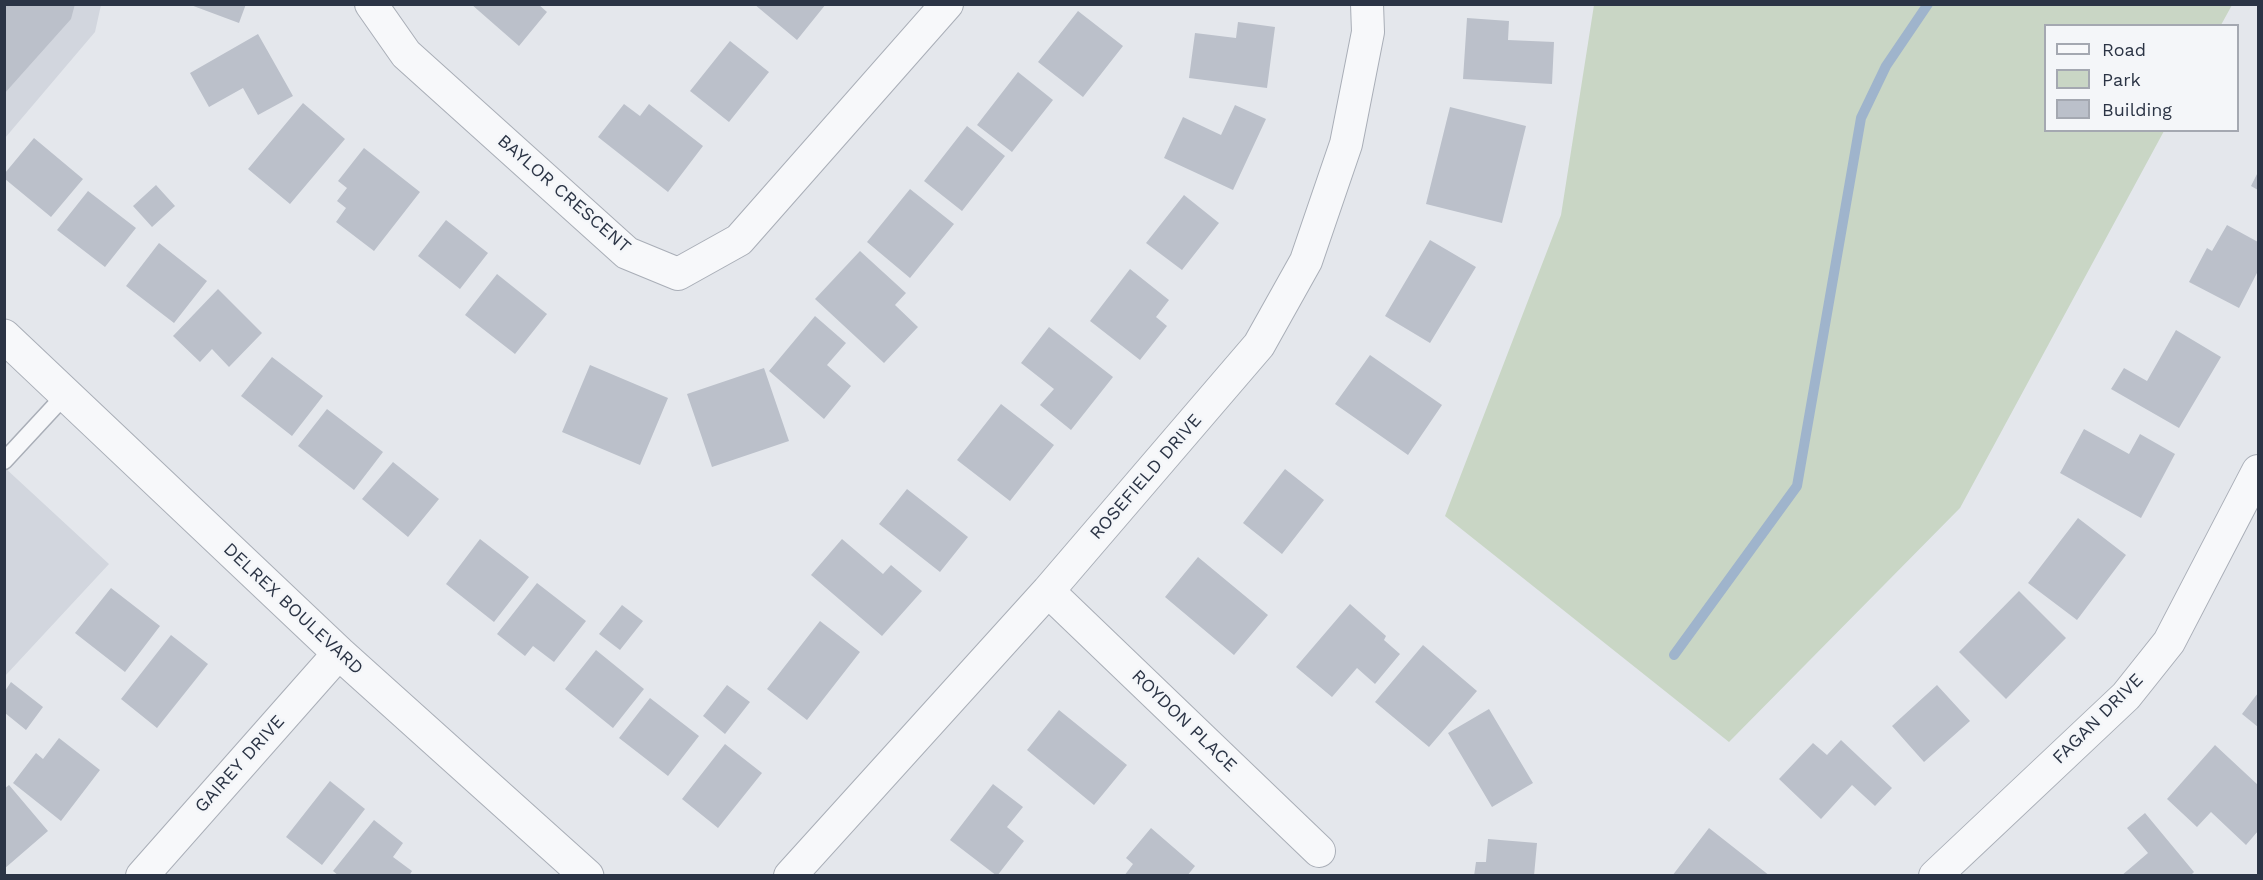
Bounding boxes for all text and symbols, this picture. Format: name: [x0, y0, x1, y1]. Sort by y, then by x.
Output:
legend: [2044, 24, 2239, 132]
text: Road: [2102, 39, 2146, 60]
text: Park: [2102, 69, 2141, 90]
text: Building: [2102, 99, 2172, 120]
street label: BAYLOR CRESCENT: [493, 130, 635, 258]
street label: ROSEFIELD DRIVE: [1086, 410, 1206, 544]
street label: DELREX BOULEVARD: [219, 539, 367, 679]
street label: ROYDON PLACE: [1127, 665, 1241, 777]
street label: FAGAN DRIVE: [2048, 669, 2148, 769]
street label: GAIREY DRIVE: [191, 711, 289, 817]

